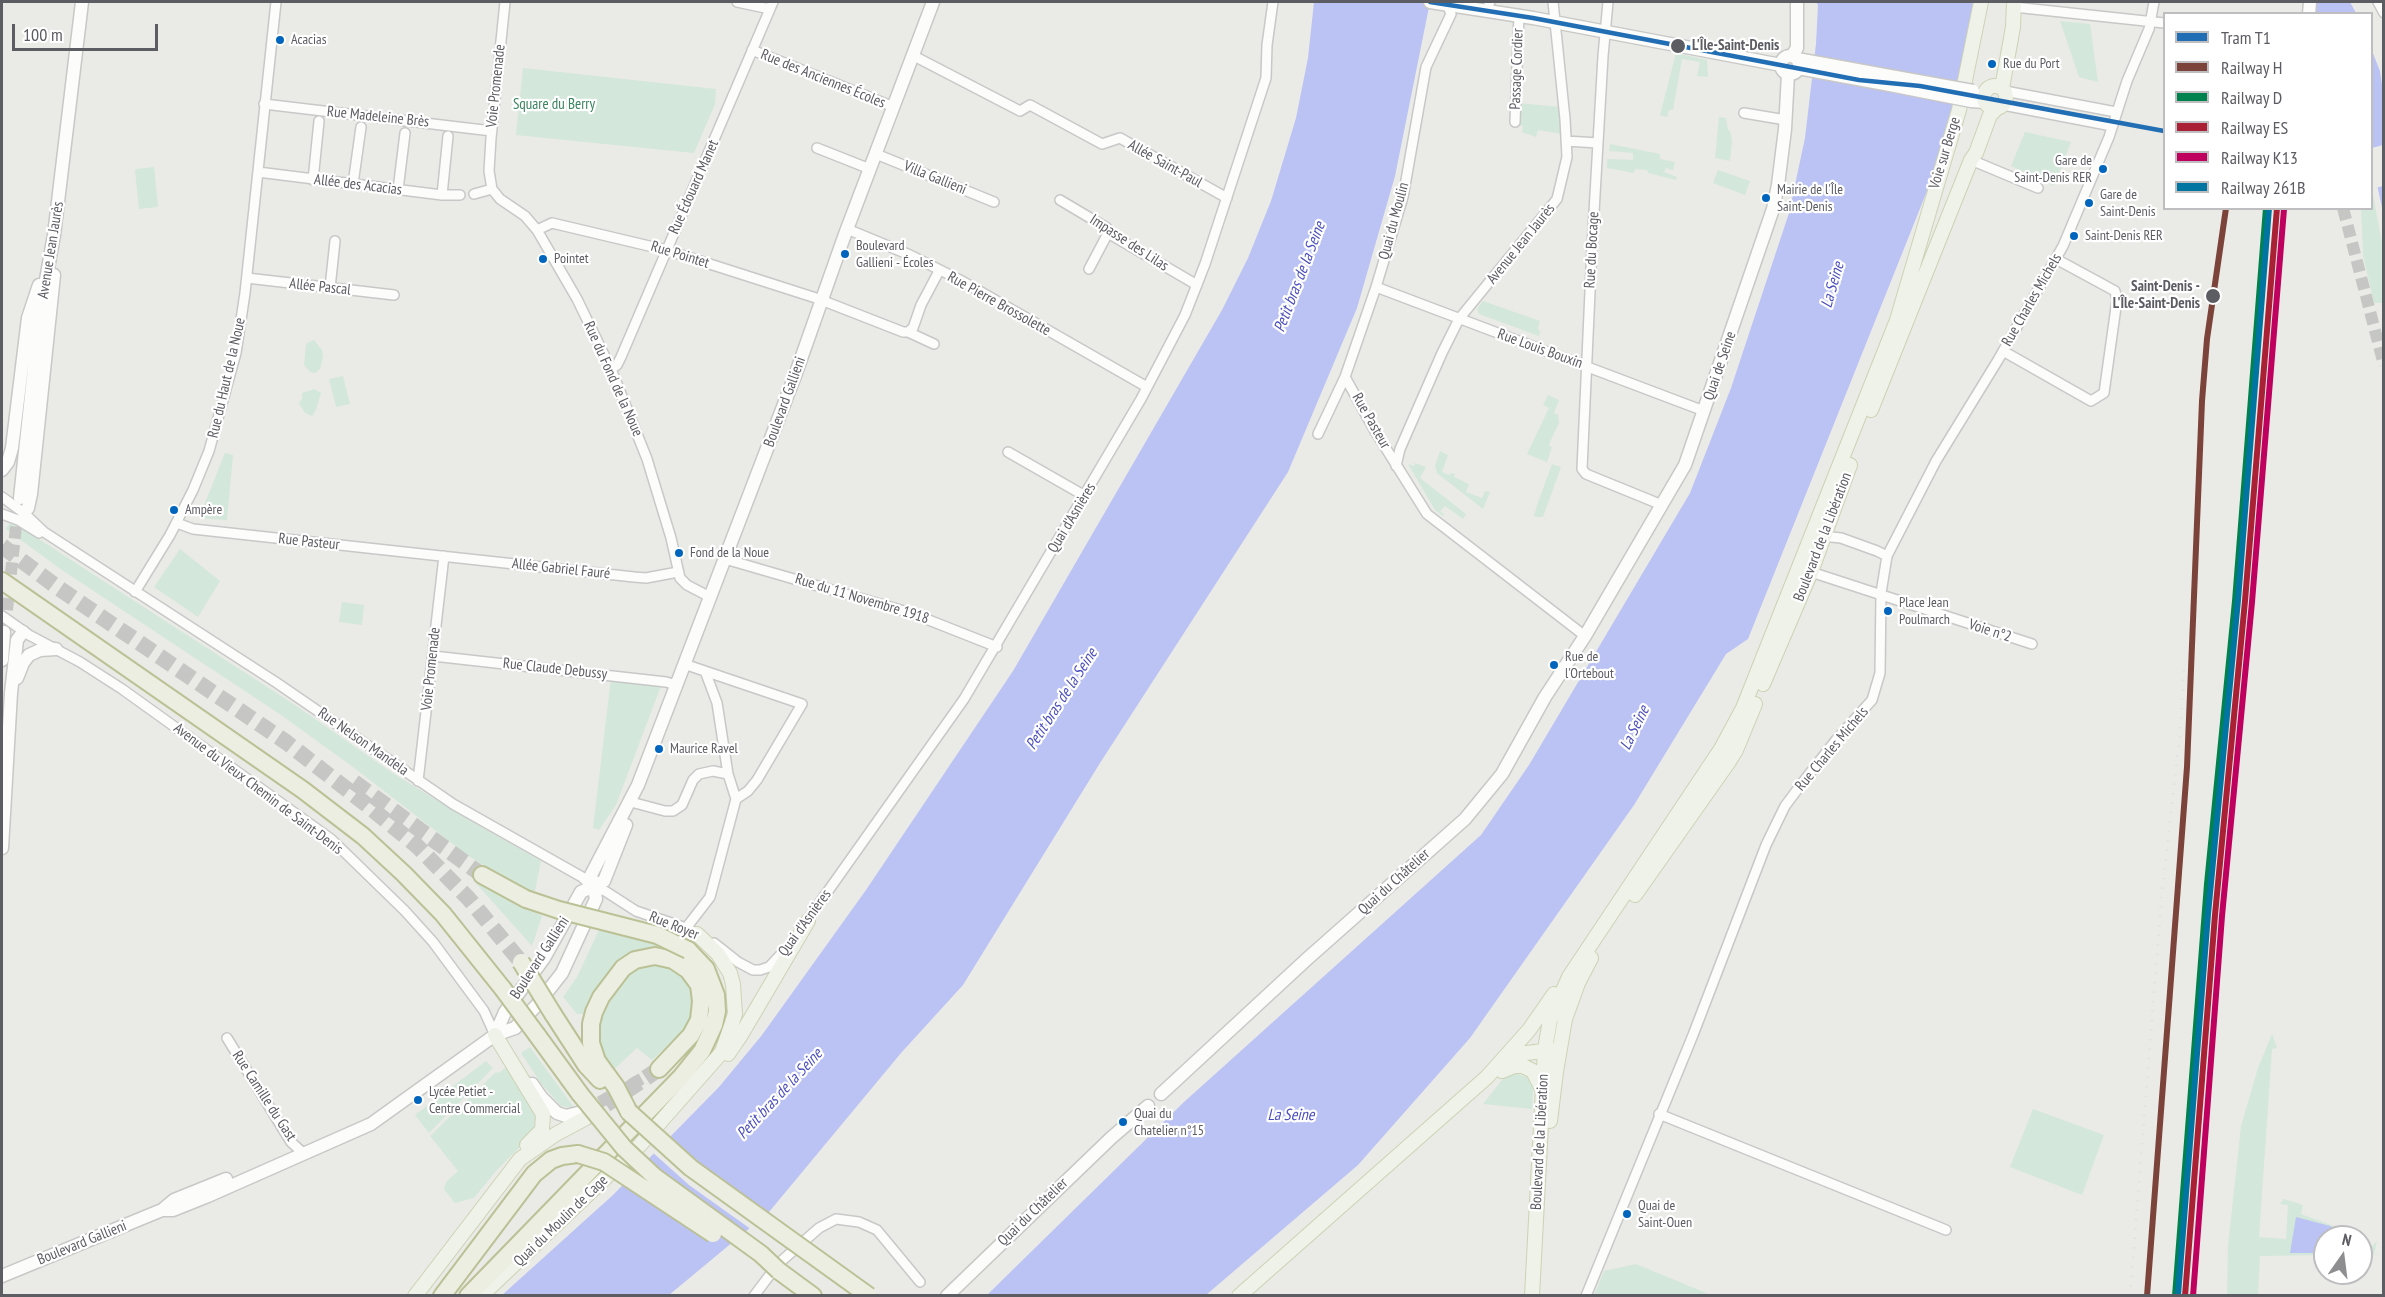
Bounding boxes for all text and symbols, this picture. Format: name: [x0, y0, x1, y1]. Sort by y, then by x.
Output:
scale bar: [15, 12, 160, 50]
legend: [2163, 12, 2373, 210]
text: 100 m: [23, 23, 63, 46]
text: Tram T1: [2221, 26, 2271, 49]
street label: Passage Cordier: [1507, 28, 1527, 110]
place label: Acacias: [291, 32, 326, 48]
marker: Acacias: [274, 34, 286, 46]
marker: L'Île-Saint-Denis: [1669, 37, 1687, 55]
place label: L'Île-Saint-Denis: [1692, 37, 1779, 55]
street label: Voie Promenade: [483, 44, 509, 128]
street label: Rue des Anciennes Écoles: [758, 46, 888, 112]
place label: Rue du Port: [2003, 56, 2060, 72]
text: Railway H: [2221, 56, 2282, 79]
marker: Rue du Port: [1986, 58, 1998, 70]
text: Railway D: [2221, 86, 2282, 109]
park label: Square du Berry: [513, 96, 595, 114]
street label: Rue Madeleine Brès: [326, 103, 430, 131]
street label: Voie sur Berge: [1926, 115, 1964, 191]
text: Railway ES: [2221, 116, 2288, 139]
street label: Allée Saint-Paul: [1125, 136, 1205, 192]
street label: Rue Édouard Manet: [665, 137, 723, 237]
text: Railway K13: [2221, 146, 2298, 169]
place label: Gare de Saint-Denis RER: [2014, 153, 2092, 186]
street label: Villa Gallieni: [901, 157, 969, 199]
marker: Gare de Saint-Denis RER: [2097, 163, 2109, 175]
street label: Allée des Acacias: [313, 171, 403, 199]
text: Railway 261B: [2221, 176, 2306, 199]
street label: Quai du Moulin: [1375, 180, 1413, 262]
place label: Mairie de l'Île Saint-Denis: [1777, 182, 1843, 214]
place label: Gare de Saint-Denis: [2100, 187, 2155, 220]
marker: Mairie de l'Île Saint-Denis: [1760, 192, 1772, 204]
marker: Gare de Saint-Denis: [2083, 197, 2095, 209]
street label: Avenue Jean Jaurès: [34, 200, 68, 300]
street label: Avenue Jean Jaurès: [1483, 200, 1559, 288]
street label: Impasse des Lilas: [1086, 211, 1172, 275]
street label: Rue du Bocage: [1581, 211, 1603, 289]
water label: Petit bras de la Seine: [1270, 219, 1330, 335]
place label: Saint-Denis RER: [2085, 228, 2163, 244]
marker: Saint-Denis RER: [2068, 230, 2080, 242]
street label: Rue Pointet: [649, 238, 711, 272]
place label: Boulevard Gallieni - Écoles: [856, 238, 934, 270]
marker: Boulevard Gallieni - Écoles: [839, 248, 851, 260]
street label: Rue Charles Michels: [1998, 250, 2066, 350]
place label: Pointet: [554, 251, 589, 267]
marker: Pointet: [537, 253, 549, 265]
water label: La Seine: [1817, 260, 1849, 310]
street label: Rue Pierre Brossolette: [944, 268, 1054, 340]
street label: Allée Pascal: [288, 275, 352, 299]
place label: Saint-Denis - L'Île-Saint-Denis: [2113, 278, 2200, 313]
marker: Saint-Denis - L'Île-Saint-Denis: [2204, 287, 2222, 305]
street label: Rue du Haut de la Noue: [204, 316, 250, 440]
street label: Rue du Fond de la Noue: [580, 319, 646, 439]
street label: Rue Louis Bouxin: [1495, 325, 1585, 373]
street label: Quai de Seine: [1700, 329, 1740, 403]
street label: Boulevard Gallieni: [760, 354, 810, 450]
street label: Rue Pasteur: [1348, 390, 1394, 452]
street label: Boulevard de la Libération: [1790, 470, 1856, 604]
street label: Quai d'Asnières: [1044, 480, 1100, 556]
place label: Ampère: [185, 502, 222, 518]
marker: Ampère: [168, 504, 180, 516]
street label: Rue Pasteur: [278, 530, 340, 554]
place label: Fond de la Noue: [690, 545, 769, 561]
marker: Fond de la Noue: [673, 547, 685, 559]
street label: Allée Gabriel Fauré: [511, 555, 611, 583]
street label: Rue du 11 Novembre 1918: [793, 570, 931, 628]
place label: Place Jean Poulmarch: [1899, 595, 1950, 628]
marker: Place Jean Poulmarch: [1882, 605, 1894, 617]
street label: Voie n°2: [1966, 616, 2014, 646]
street label: Voie Promenade: [418, 627, 444, 711]
water label: Petit bras de la Seine: [1022, 645, 1102, 753]
place label: Rue de l'Ortebout: [1565, 649, 1614, 682]
street label: Rue Claude Debussy: [502, 655, 608, 683]
marker: Rue de l'Ortebout: [1548, 659, 1560, 671]
water label: La Seine: [1616, 703, 1654, 753]
street label: Rue Charles Michels: [1792, 703, 1872, 795]
street label: Rue Nelson Mandela: [314, 704, 412, 780]
street label: Avenue du Vieux Chemin de Saint-Denis: [170, 719, 346, 859]
place label: Maurice Ravel: [670, 741, 738, 757]
marker: Maurice Ravel: [653, 743, 665, 755]
street label: Quai du Châtelier: [1355, 845, 1433, 919]
street label: Quai d'Asnières: [775, 886, 835, 960]
street label: Rue Royer: [647, 908, 701, 944]
street label: Boulevard Gallieni: [507, 913, 573, 1003]
water label: Petit bras de la Seine: [733, 1045, 827, 1143]
street label: Rue Camille du Gast: [228, 1048, 300, 1144]
street label: Boulevard de la Libération: [1527, 1073, 1553, 1211]
place label: Lycée Petiet - Centre Commercial: [429, 1084, 520, 1116]
marker: Lycée Petiet - Centre Commercial: [412, 1094, 424, 1106]
water label: La Seine: [1268, 1105, 1314, 1125]
place label: Quai du Chatelier n°15: [1134, 1106, 1204, 1138]
marker: Quai du Chatelier n°15: [1117, 1116, 1129, 1128]
street label: Quai du Moulin de Cage: [510, 1172, 612, 1270]
street label: Quai du Châtelier: [994, 1174, 1072, 1250]
place label: Quai de Saint-Ouen: [1638, 1198, 1692, 1230]
marker: Quai de Saint-Ouen: [1621, 1208, 1633, 1220]
street label: Boulevard Gallieni: [35, 1217, 129, 1269]
north arrow: [2313, 1225, 2373, 1285]
text: N: [2340, 1229, 2353, 1250]

